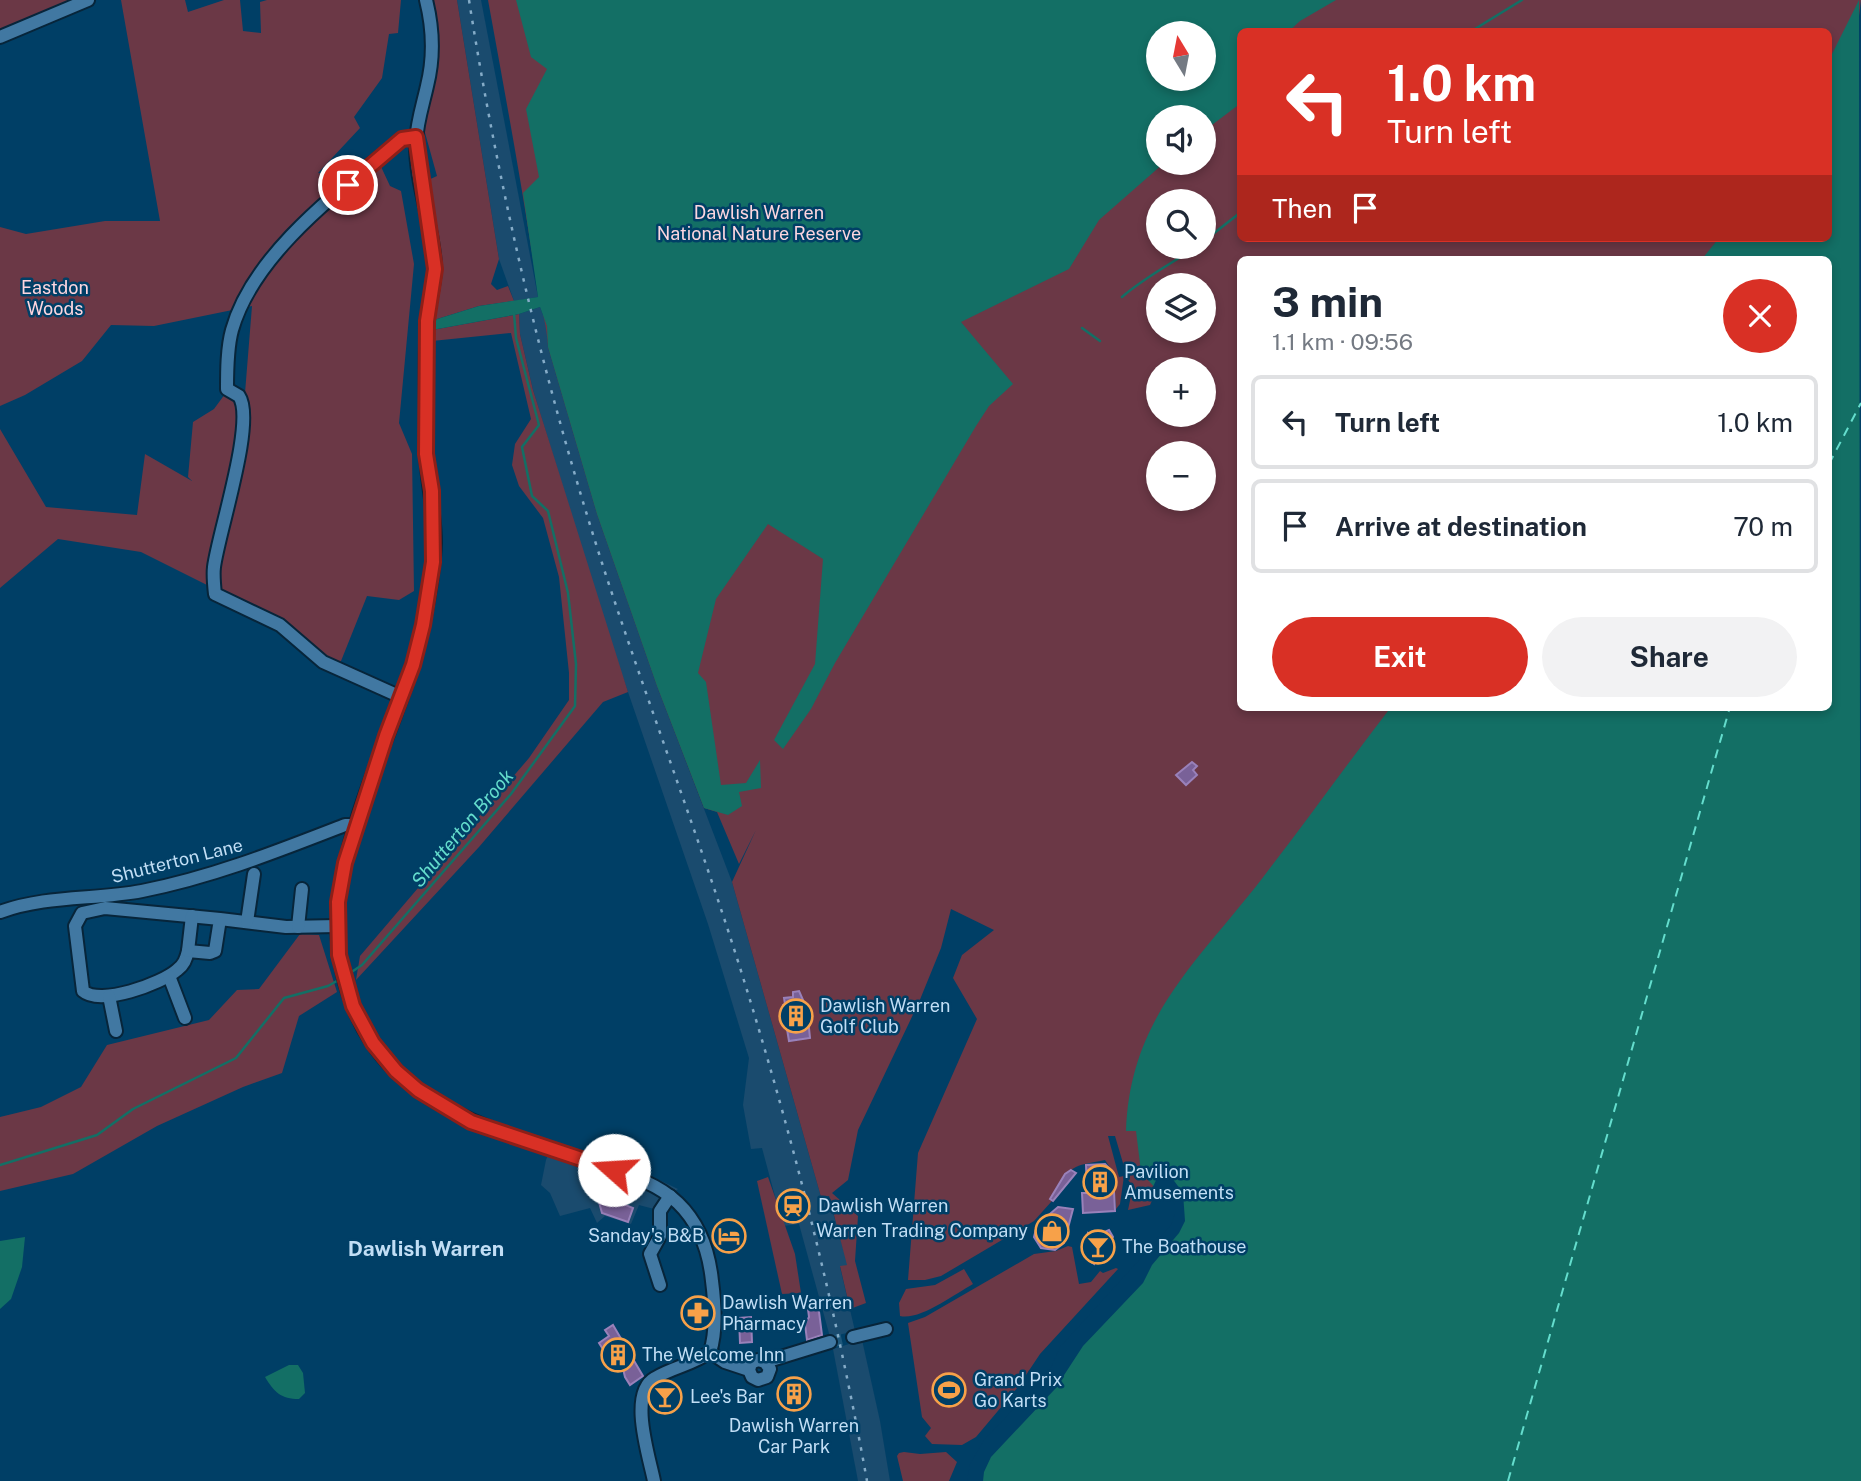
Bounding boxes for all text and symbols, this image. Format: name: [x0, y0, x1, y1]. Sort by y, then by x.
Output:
north arrow: [1146, 21, 1216, 91]
map controls: [1146, 21, 1216, 511]
text: 1.0 km: [1387, 54, 1536, 112]
icon: left: [1272, 56, 1363, 147]
button: sound: [1146, 105, 1216, 175]
text: Turn left: [1387, 113, 1512, 150]
pin: [318, 155, 378, 215]
icon: arrive: [329, 166, 367, 204]
button: search: [1146, 189, 1216, 259]
icon: arrive: [1346, 189, 1384, 227]
text: Then: [1272, 193, 1332, 224]
park label: Dawlish Warren National Nature Reserve: [657, 202, 861, 244]
button: layers: [1146, 273, 1216, 343]
park label: Eastdon Woods: [21, 277, 89, 319]
text: 3 min: [1272, 277, 1383, 326]
button: close: [1723, 279, 1797, 353]
text: 1.1 km · 09:56: [1272, 328, 1413, 355]
button: +: [1146, 357, 1216, 427]
icon: left: [1276, 403, 1314, 441]
text: Turn left: [1335, 407, 1440, 438]
text: 1.0 km: [1717, 407, 1793, 438]
button: −: [1146, 441, 1216, 511]
icon: arrive: [1276, 507, 1314, 545]
text: Arrive at destination: [1335, 511, 1587, 542]
text: 70 m: [1733, 511, 1793, 542]
button: Exit: [1272, 617, 1528, 697]
button: Share: [1542, 617, 1797, 697]
water label: Shutterton Brook: [406, 764, 518, 891]
street label: Shutterton Lane: [109, 834, 245, 887]
place label: Dawlish Warren Golf Club: [820, 995, 950, 1037]
building icon: Dawlish Warren Golf Club: [777, 997, 815, 1035]
position arrow: [577, 1133, 651, 1207]
place label: Pavilion Amusements: [1124, 1161, 1234, 1203]
building icon: Pavilion Amusements: [1081, 1163, 1119, 1201]
station icon: Dawlish Warren: [774, 1187, 812, 1225]
place label: Dawlish Warren: [818, 1195, 948, 1216]
shop icon: Warren Trading Company: [1033, 1212, 1071, 1250]
hotel icon: Sanday's B&B: [710, 1217, 748, 1255]
place label: Warren Trading Company: [816, 1220, 1028, 1241]
place label: Sanday's B&B: [588, 1225, 704, 1246]
bar icon: The Boathouse: [1079, 1228, 1117, 1266]
district label: Dawlish Warren: [348, 1236, 504, 1261]
place label: The Boathouse: [1122, 1236, 1247, 1257]
place label: Dawlish Warren Pharmacy: [722, 1292, 852, 1334]
pharmacy icon: Dawlish Warren Pharmacy: [679, 1294, 717, 1332]
building icon: The Welcome Inn: [599, 1336, 637, 1374]
place label: The Welcome Inn: [642, 1344, 784, 1365]
place label: Grand Prix Go Karts: [974, 1369, 1062, 1411]
sports icon: Grand Prix Go Karts: [930, 1371, 968, 1409]
building icon: Dawlish Warren Car Park: [775, 1375, 813, 1413]
bar icon: Lee's Bar: [646, 1378, 684, 1416]
place label: Lee's Bar: [690, 1386, 765, 1407]
place label: Dawlish Warren Car Park: [729, 1415, 859, 1457]

